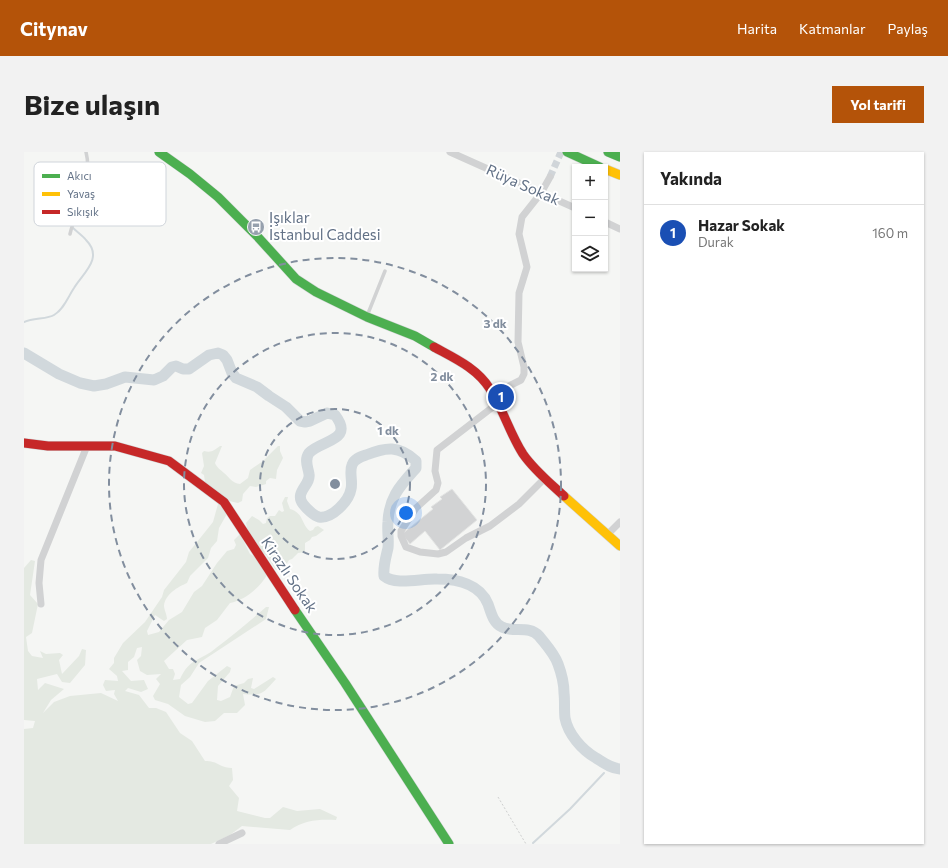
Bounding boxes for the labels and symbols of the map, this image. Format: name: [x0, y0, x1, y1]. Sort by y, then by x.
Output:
street label: Rüya Sokak: [484, 160, 563, 208]
legend: [34, 162, 166, 226]
text: Akıcı: [67, 169, 92, 182]
text: Yavaş: [67, 187, 95, 200]
text: Sıkışık: [67, 205, 99, 218]
place label: Işıklar İstanbul Caddesi: [269, 208, 381, 243]
bus stop icon: Işıklar İstanbul Caddesi: [246, 217, 266, 237]
text: 3 dk: [483, 316, 507, 330]
text: 2 dk: [430, 369, 454, 383]
pin: 1: [488, 382, 514, 412]
text: 1 dk: [377, 423, 399, 437]
centre of rings: [328, 477, 342, 491]
your location: [396, 503, 416, 523]
street label: Kirazlı Sokak: [258, 533, 322, 616]

